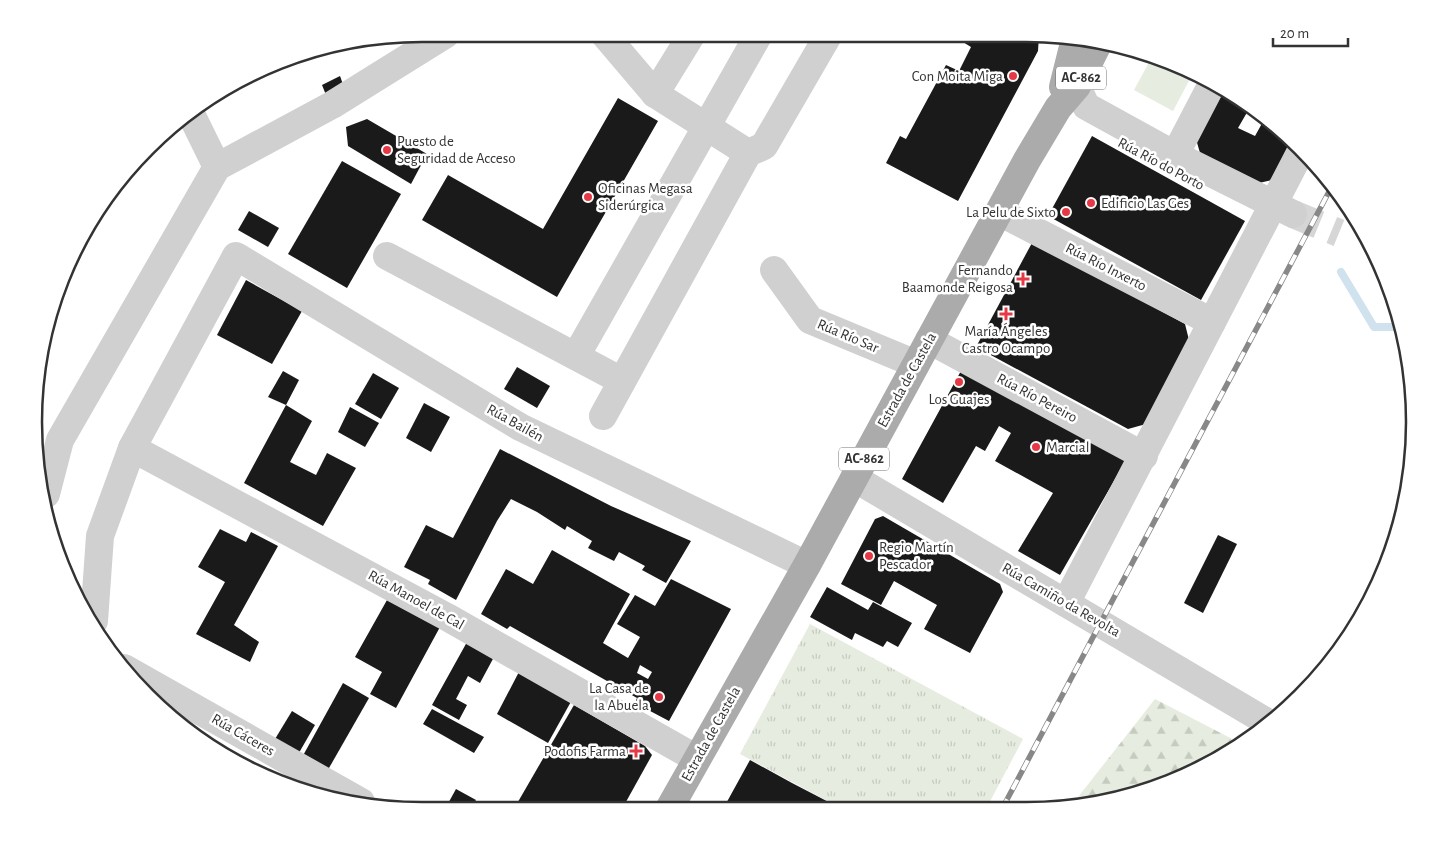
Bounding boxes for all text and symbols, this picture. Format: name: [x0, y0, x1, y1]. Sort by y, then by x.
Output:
scale bar: [1273, 15, 1348, 47]
text: 20 m: [1280, 26, 1309, 41]
road number: AC-862: [1056, 66, 1106, 90]
place label: Con Moita Miga: [912, 69, 1003, 84]
marker: Con Moita Miga: [1007, 70, 1019, 82]
place label: Puesto de Seguridad de Acceso: [397, 134, 516, 166]
street label: Rúa Río do Porto: [1115, 135, 1207, 193]
marker: Puesto de Seguridad de Acceso: [381, 144, 393, 156]
place label: Oficinas Megasa Siderúrgica: [598, 181, 693, 213]
marker: Oficinas Megasa Siderúrgica: [582, 191, 594, 203]
place label: Edificio Las Ges: [1101, 196, 1189, 211]
marker: Edificio Las Ges: [1085, 197, 1097, 209]
place label: La Pelu de Sixto: [966, 205, 1056, 220]
marker: La Pelu de Sixto: [1060, 206, 1072, 218]
street label: Rúa Río Inxerto: [1063, 240, 1149, 294]
place label: Fernando Baamonde Reigosa: [902, 263, 1013, 295]
marker: Fernando Baamonde Reigosa: [1017, 273, 1029, 285]
marker: María Ángeles Castro Ocampo: [1000, 308, 1012, 320]
street label: Rúa Río Sar: [815, 316, 881, 356]
place label: María Ángeles Castro Ocampo: [962, 322, 1050, 356]
street label: Estrada de Castela: [875, 330, 939, 430]
street label: Rúa Río Pereiro: [994, 371, 1080, 425]
marker: Los Guajes: [953, 376, 965, 388]
place label: Los Guajes: [928, 392, 990, 407]
street label: Rúa Bailén: [484, 401, 546, 445]
place label: Marcial: [1046, 440, 1089, 455]
marker: Marcial: [1030, 441, 1042, 453]
road number: AC-862: [839, 448, 889, 470]
place label: Regio Martín Pescador: [879, 540, 954, 572]
marker: Regio Martín Pescador: [863, 550, 875, 562]
street label: Rúa Camiño da Revolta: [999, 560, 1123, 640]
street label: Rúa Manoel de Cal: [365, 567, 467, 633]
place label: La Casa de la Abuela: [589, 681, 649, 713]
street label: Estrada de Castela: [679, 684, 743, 784]
marker: La Casa de la Abuela: [653, 691, 665, 703]
street label: Rúa Cáceres: [209, 711, 277, 759]
place label: Podofis Farma: [544, 744, 626, 759]
marker: Podofis Farma: [630, 745, 642, 757]

